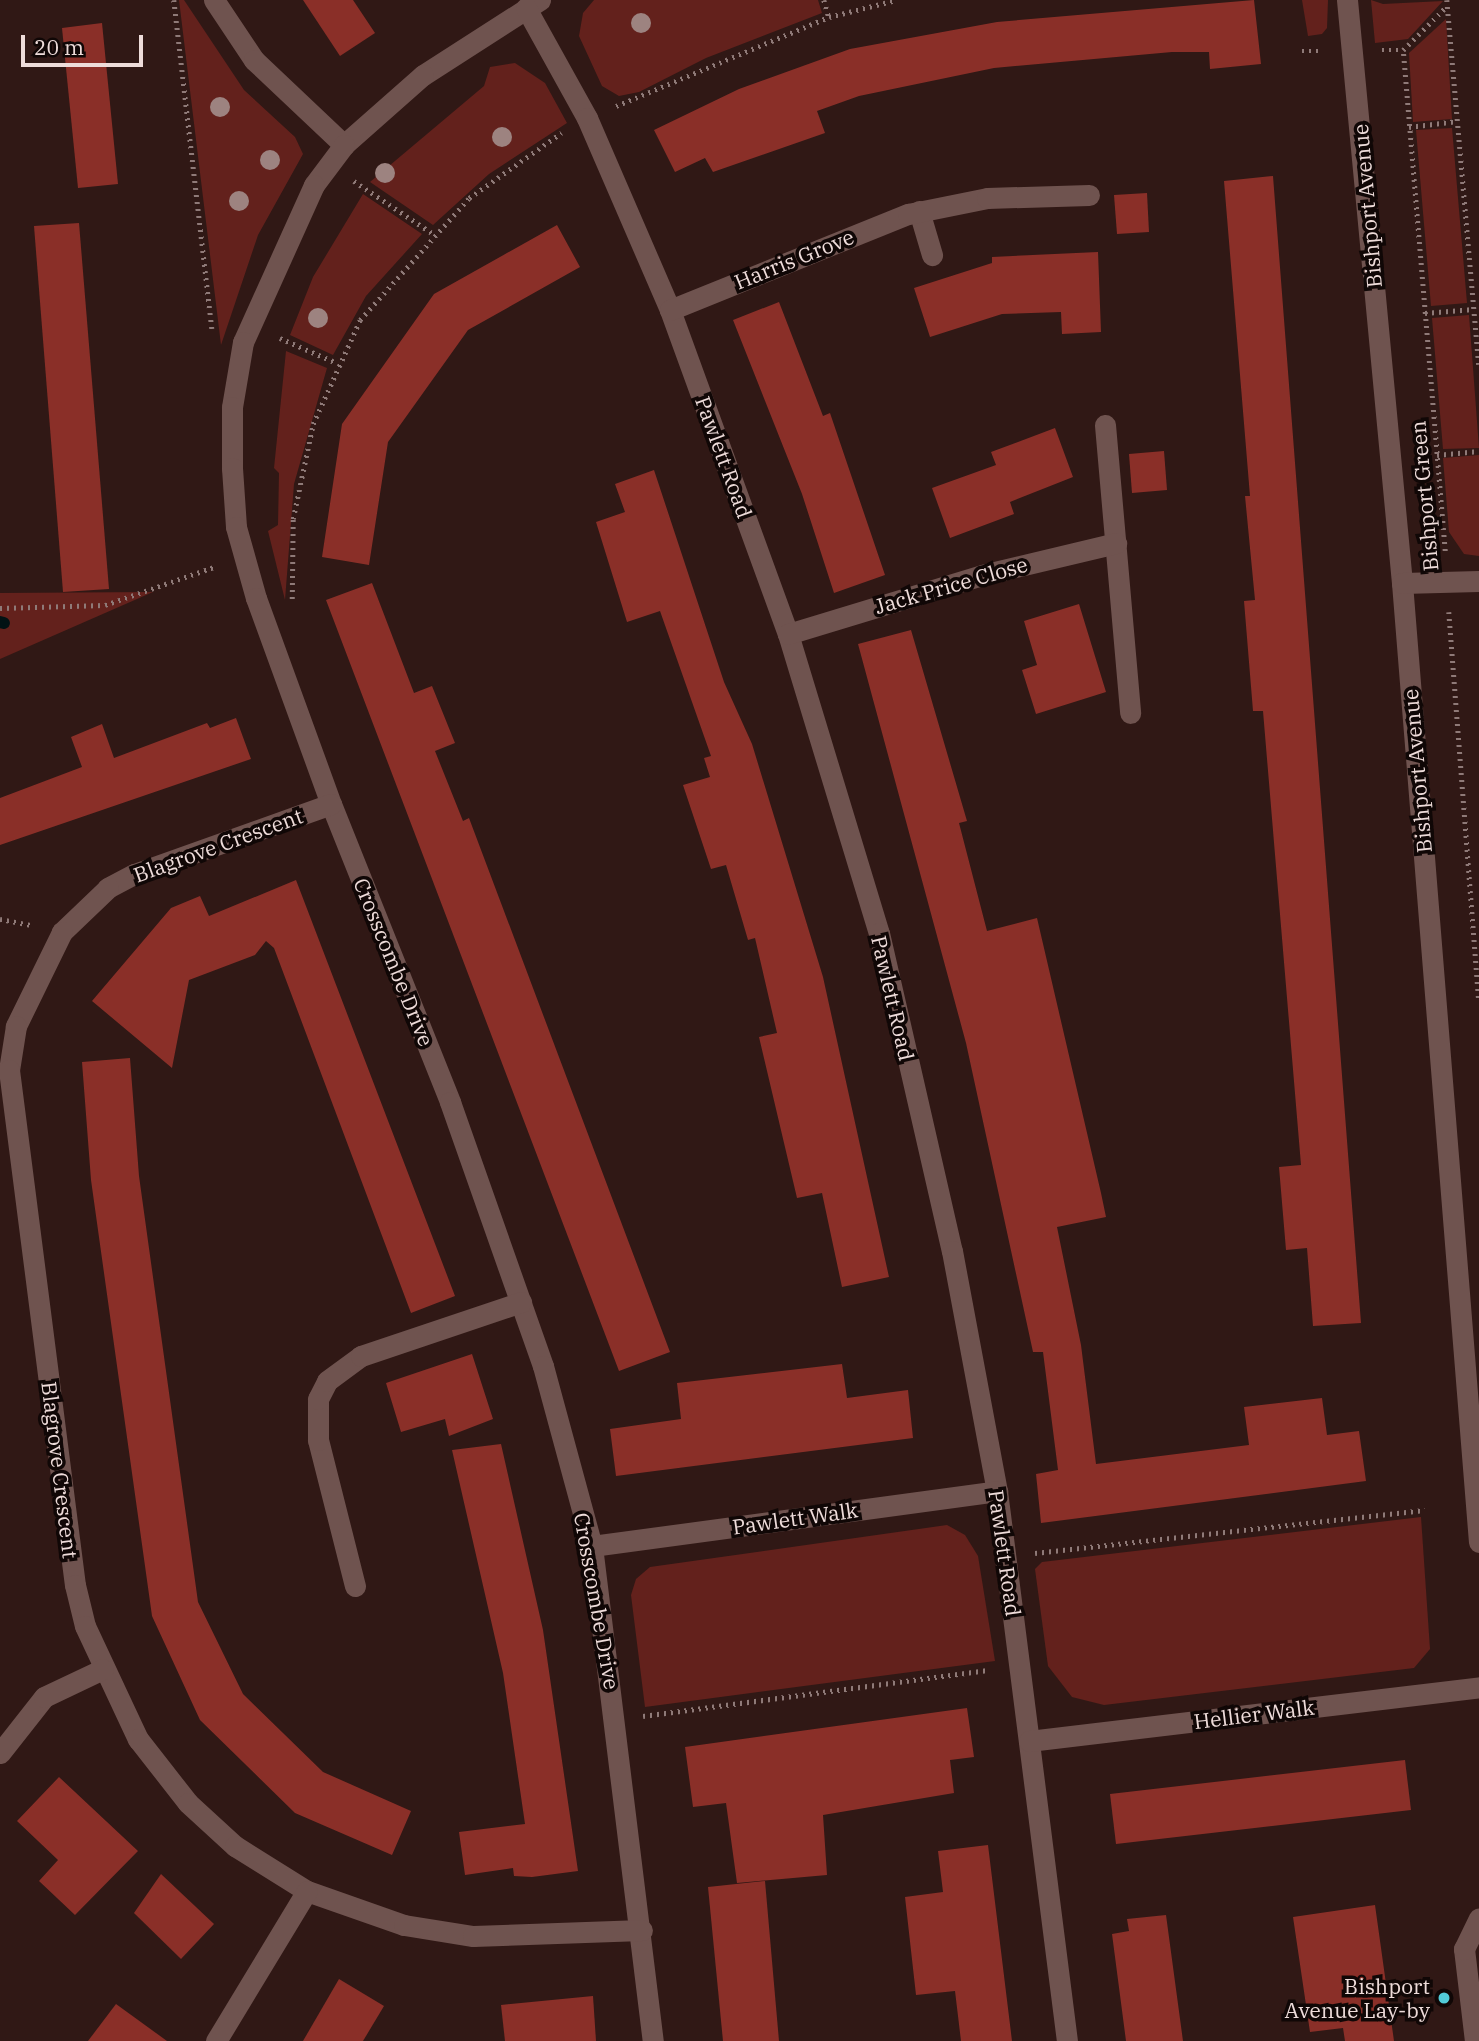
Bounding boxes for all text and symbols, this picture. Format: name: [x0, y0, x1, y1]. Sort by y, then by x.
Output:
scale bar: [24, 21, 147, 65]
text: 20 m: [34, 33, 84, 61]
street label: Bishport Avenue: [1347, 123, 1387, 289]
street label: Harris Grove: [731, 224, 857, 294]
street label: Pawlett Road: [690, 393, 758, 521]
street label: Bishport Green: [1405, 420, 1443, 572]
street label: Jack Price Close: [872, 551, 1030, 619]
street label: Bishport Avenue: [1397, 688, 1437, 854]
street label: Blagrove Crescent: [130, 803, 306, 887]
street label: Crosscombe Drive: [349, 874, 439, 1050]
street label: Pawlett Road: [866, 933, 920, 1063]
street label: Blagrove Crescent: [37, 1380, 83, 1560]
street label: Pawlett Road: [984, 1488, 1026, 1618]
street label: Pawlett Walk: [731, 1497, 859, 1539]
street label: Crosscombe Drive: [569, 1511, 625, 1691]
street label: Hellier Walk: [1192, 1694, 1316, 1734]
place label: Bishport Avenue Lay-by: [1285, 1973, 1430, 2023]
marker: Bishport Avenue Lay-by: [1436, 1990, 1452, 2006]

